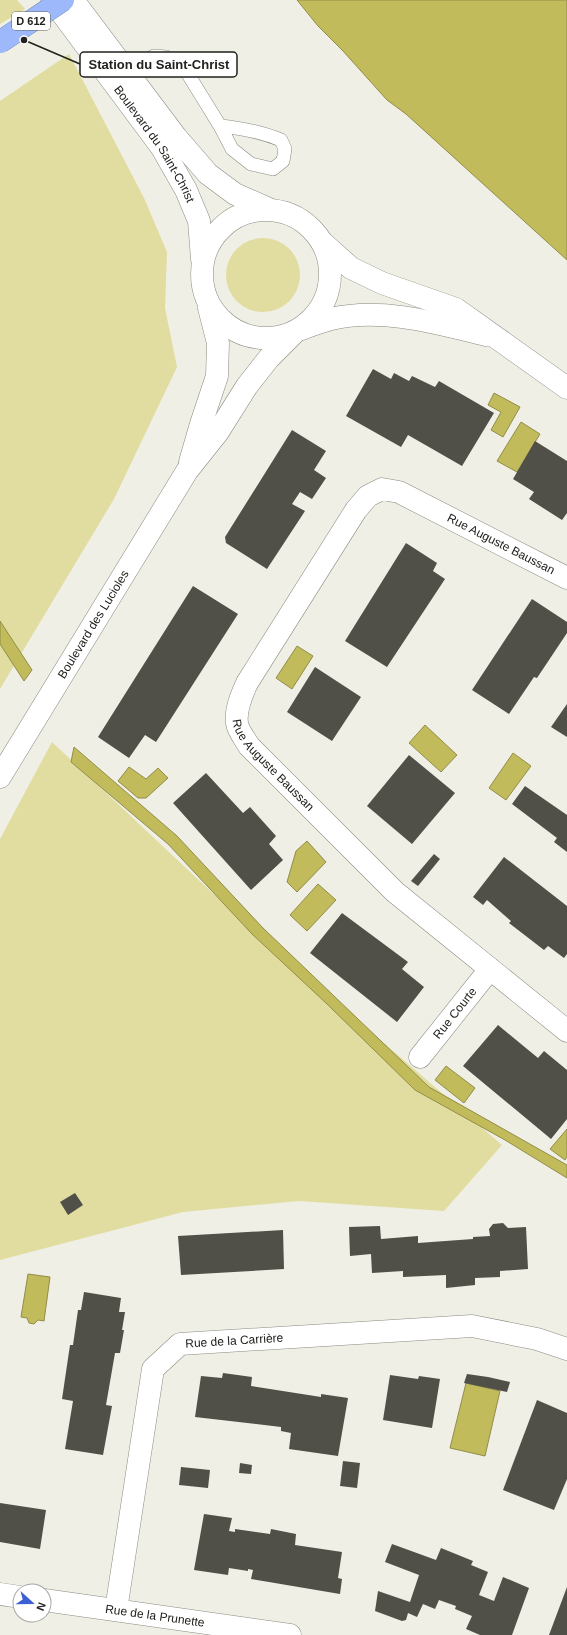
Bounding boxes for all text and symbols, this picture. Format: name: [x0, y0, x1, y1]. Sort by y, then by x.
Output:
road number: D 612: [12, 12, 50, 30]
callout: Station du Saint-Christ: [80, 52, 237, 77]
text: Station du Saint-Christ: [89, 57, 230, 72]
street label: Boulevard du Saint-Christ: [111, 83, 198, 205]
street label: Rue Auguste Baussan: [445, 511, 557, 577]
street label: Boulevard des Lucioles: [55, 568, 132, 681]
street label: Rue Auguste Baussan: [229, 718, 317, 814]
street label: Rue Courte: [430, 985, 480, 1042]
street label: Rue de la Carrière: [185, 1331, 284, 1351]
north arrow: [12, 1583, 52, 1623]
text: N: [34, 1601, 48, 1612]
street label: Rue de la Prunette: [104, 1602, 206, 1630]

